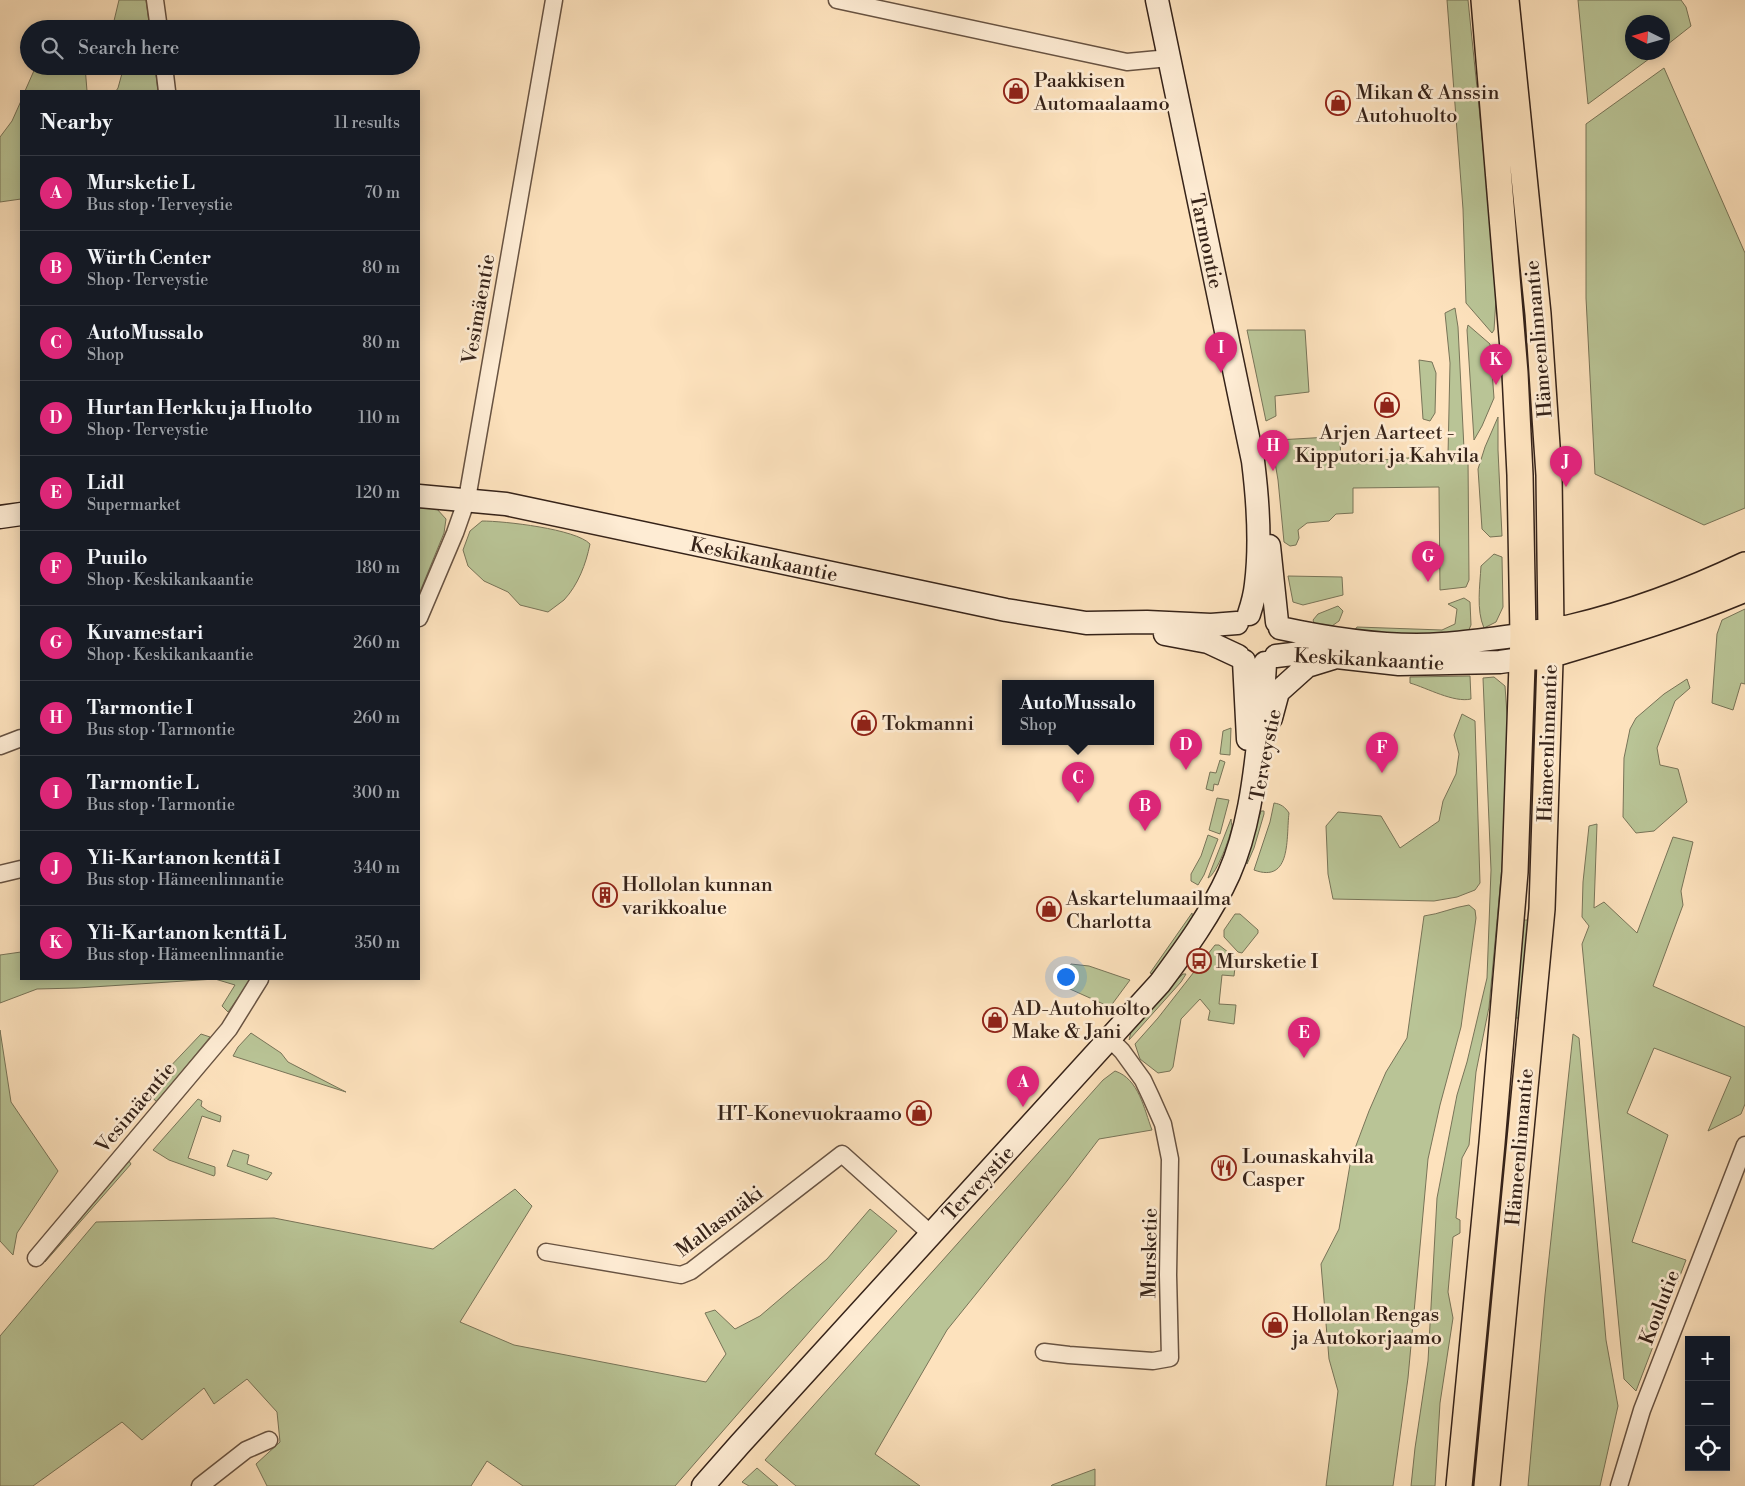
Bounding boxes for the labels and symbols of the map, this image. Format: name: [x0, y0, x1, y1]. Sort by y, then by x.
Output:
north arrow: [1625, 15, 1670, 60]
place label: Paakkisen Automaalaamo: [1033, 69, 1170, 117]
shop icon: Paakkisen Automaalaamo: [1003, 78, 1029, 104]
place label: Mikan & Anssin Autohuolto: [1355, 81, 1499, 129]
shop icon: Mikan & Anssin Autohuolto: [1325, 90, 1351, 116]
street label: Tarmontie: [1183, 192, 1228, 291]
street label: Vesimäentie: [457, 252, 501, 367]
street label: Hämeenlinnantie: [1520, 259, 1559, 419]
pin: I: [1205, 332, 1237, 373]
pin: K: [1480, 344, 1512, 385]
shop icon: Arjen Aarteet - Kipputori ja Kahvila: [1374, 392, 1400, 418]
place label: Arjen Aarteet - Kipputori ja Kahvila: [1295, 421, 1480, 469]
pin: H: [1257, 430, 1289, 471]
pin: J: [1550, 446, 1582, 487]
street label: Keskikankaantie: [687, 533, 840, 588]
pin: G: [1412, 541, 1444, 582]
street label: Keskikankaantie: [1293, 644, 1445, 677]
street label: Hämeenlinnantie: [1533, 664, 1564, 822]
street label: Terveystie: [1245, 707, 1288, 804]
shop icon: Tokmanni: [851, 710, 877, 736]
place label: Tokmanni: [882, 712, 974, 737]
pin: D: [1170, 729, 1202, 770]
pin: F: [1366, 732, 1398, 773]
pin: C: [1062, 762, 1094, 803]
pin: B: [1129, 790, 1161, 831]
place label: Hollolan kunnan varikkoalue: [621, 873, 773, 921]
building icon: Hollolan kunnan varikkoalue: [592, 882, 618, 908]
place label: Askartelumaailma Charlotta: [1065, 887, 1232, 935]
shop icon: Askartelumaailma Charlotta: [1036, 896, 1062, 922]
bus stop icon: Mursketie I: [1186, 948, 1212, 974]
place label: Mursketie I: [1216, 950, 1319, 975]
your location: [1053, 964, 1079, 990]
place label: AD-Autohuolto Make & Jani: [1011, 997, 1151, 1045]
shop icon: AD-Autohuolto Make & Jani: [982, 1007, 1008, 1033]
pin: E: [1288, 1017, 1320, 1058]
street label: Vesimäentie: [90, 1057, 182, 1159]
pin: A: [1007, 1066, 1039, 1107]
street label: Hämeenlinnantie: [1501, 1067, 1540, 1227]
shop icon: HT-Konevuokraamo: [906, 1100, 932, 1126]
place label: HT-Konevuokraamo: [717, 1102, 902, 1127]
street label: Terveystie: [938, 1141, 1020, 1227]
place label: Lounaskahvila Casper: [1242, 1145, 1375, 1193]
restaurant icon: Lounaskahvila Casper: [1211, 1155, 1237, 1181]
street label: Mallasmäki: [671, 1181, 769, 1263]
street label: Mursketie: [1137, 1207, 1164, 1299]
street label: Koulutie: [1635, 1267, 1686, 1349]
place label: Hollolan Rengas ja Autokorjaamo: [1291, 1303, 1442, 1351]
shop icon: Hollolan Rengas ja Autokorjaamo: [1262, 1312, 1288, 1338]

